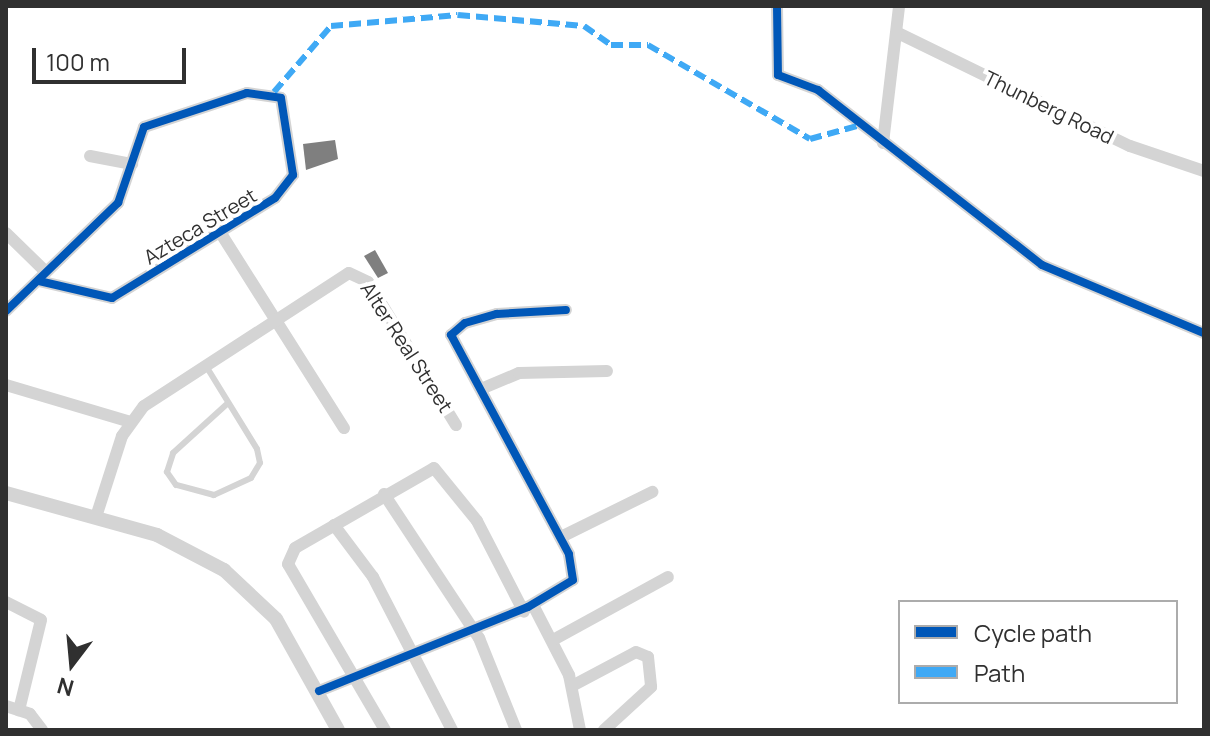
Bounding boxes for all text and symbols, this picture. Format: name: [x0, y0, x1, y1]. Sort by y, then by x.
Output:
scale bar: [36, 32, 190, 82]
text: 100 m: [46, 45, 110, 78]
street label: Thunberg Road: [980, 65, 1118, 149]
street label: Azteca Street: [139, 183, 261, 269]
street label: Alter Real Street: [356, 277, 458, 417]
legend: [898, 600, 1178, 704]
text: Cycle path: [974, 616, 1092, 649]
north arrow: [32, 624, 112, 704]
text: Path: [974, 656, 1025, 689]
text: N: [54, 670, 77, 704]

